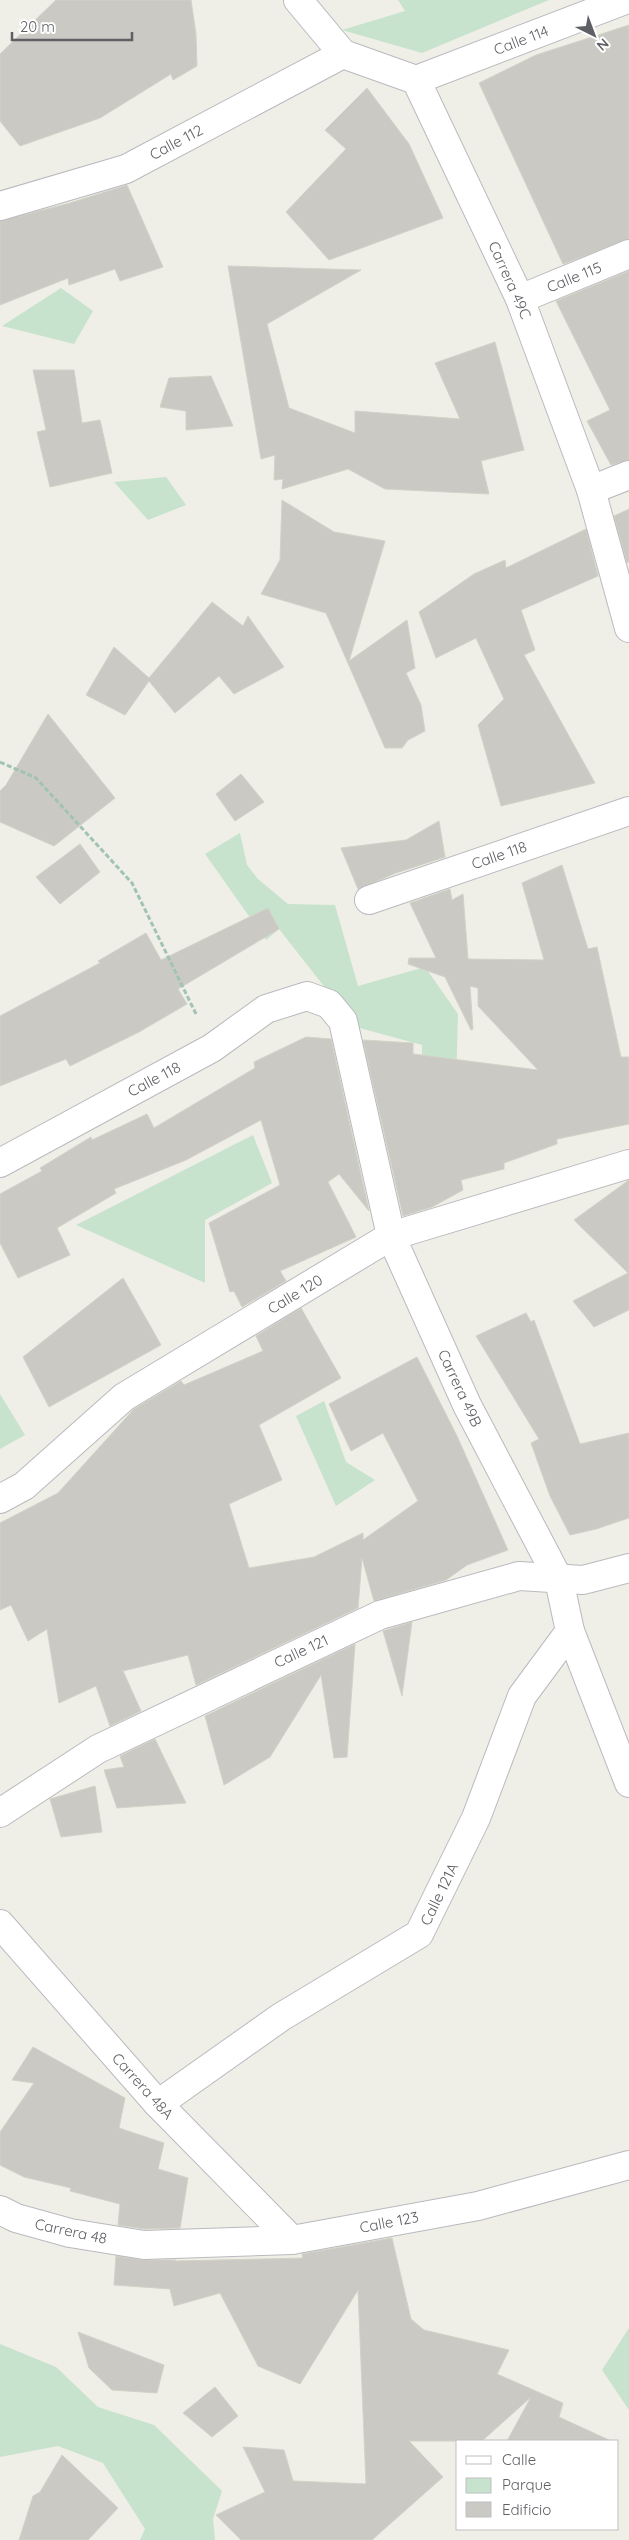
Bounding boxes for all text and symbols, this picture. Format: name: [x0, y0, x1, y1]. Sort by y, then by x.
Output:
scale bar: [12, 10, 132, 42]
north arrow: [569, 10, 619, 60]
text: 20 m: [20, 17, 55, 36]
street label: Calle 114: [491, 21, 551, 59]
text: N: [593, 35, 613, 55]
street label: Calle 112: [146, 120, 206, 164]
street label: Carrera 49C: [484, 238, 536, 322]
street label: Calle 115: [544, 257, 604, 297]
street label: Calle 118: [469, 837, 529, 873]
street label: Calle 118: [124, 1057, 184, 1101]
street label: Calle 120: [264, 1270, 326, 1318]
street label: Carrera 49B: [434, 1346, 486, 1430]
street label: Calle 121: [271, 1630, 331, 1672]
street label: Calle 121A: [416, 1859, 462, 1928]
street label: Carrera 48A: [108, 2049, 178, 2123]
street label: Calle 123: [358, 2207, 420, 2237]
street label: Carrera 48: [33, 2214, 109, 2248]
legend: [456, 2440, 619, 2530]
text: Calle: [502, 2450, 536, 2469]
text: Parque: [502, 2475, 552, 2494]
text: Edificio: [502, 2500, 551, 2519]

